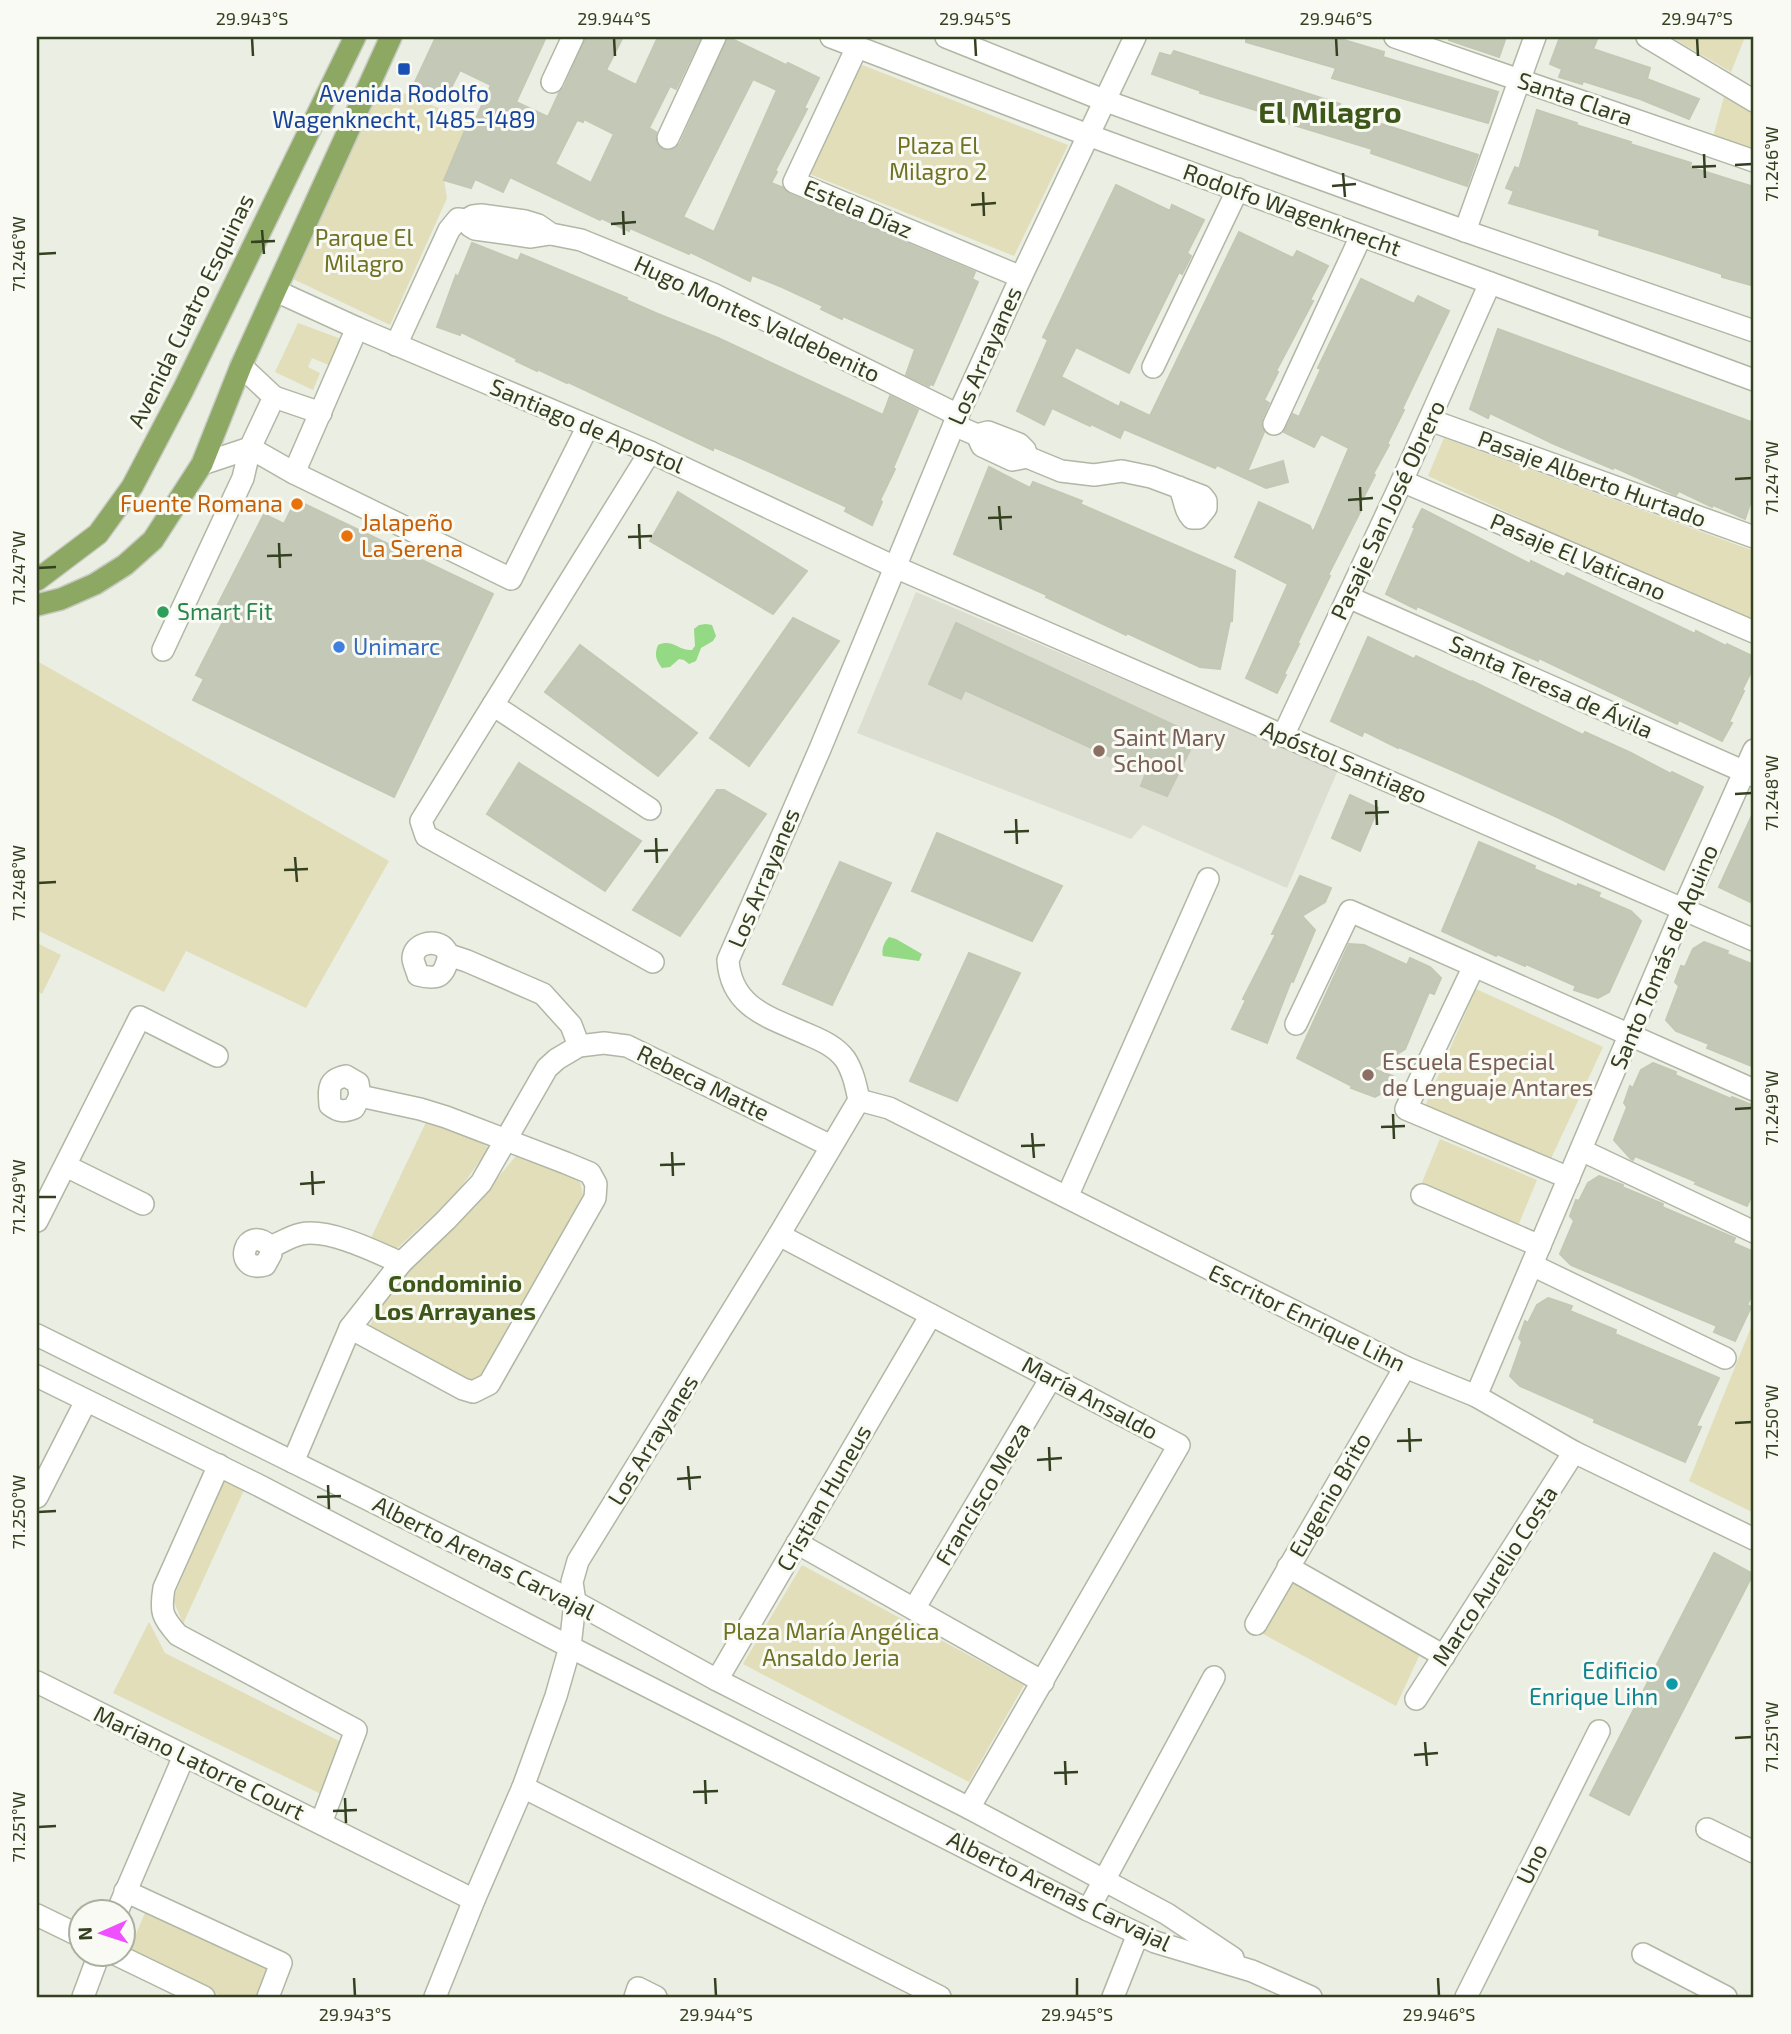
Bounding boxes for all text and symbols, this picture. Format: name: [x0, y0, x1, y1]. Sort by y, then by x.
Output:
text: 29.943°S: [216, 7, 288, 29]
text: 29.944°S: [577, 7, 651, 29]
text: 29.945°S: [939, 7, 1011, 29]
text: 29.946°S: [1300, 7, 1372, 29]
text: 29.947°S: [1661, 7, 1733, 29]
marker: Avenida Rodolfo Wagenknecht, 1485-1489: [396, 61, 412, 77]
street label: Santa Clara: [1514, 65, 1637, 131]
place label: Avenida Rodolfo Wagenknecht, 1485-1489: [272, 79, 536, 133]
district label: El Milagro: [1258, 93, 1402, 129]
text: 71.246°W: [1760, 126, 1782, 202]
park label: Plaza El Milagro 2: [889, 131, 987, 185]
street label: Rodolfo Wagenknecht: [1179, 157, 1405, 262]
street label: Estela Díaz: [800, 173, 917, 244]
street label: Avenida Cuatro Esquinas: [121, 189, 259, 432]
text: 71.246°W: [7, 216, 29, 292]
park label: Parque El Milagro: [315, 223, 413, 277]
street label: Hugo Montes Valdebenito: [630, 249, 885, 387]
street label: Los Arrayanes: [941, 282, 1027, 429]
street label: Santiago de Apostol: [486, 372, 689, 479]
street label: Pasaje San José Obrero: [1324, 395, 1450, 624]
street label: Pasaje Alberto Hurtado: [1474, 424, 1710, 532]
text: 71.247°W: [1760, 441, 1782, 515]
place label: Fuente Romana: [120, 489, 283, 517]
marker: Fuente Romana: [289, 496, 305, 512]
street label: Pasaje El Vaticano: [1486, 506, 1670, 606]
place label: Jalapeño La Serena: [361, 508, 463, 562]
marker: Jalapeño La Serena: [339, 528, 355, 544]
text: 71.247°W: [7, 531, 29, 605]
place label: Smart Fit: [177, 597, 273, 625]
marker: Smart Fit: [155, 604, 171, 620]
street label: Santa Teresa de Ávila: [1445, 629, 1658, 744]
place label: Unimarc: [353, 632, 440, 660]
marker: Unimarc: [331, 639, 347, 655]
street label: Apóstol Santiago: [1257, 714, 1432, 809]
place label: Saint Mary School: [1113, 723, 1226, 777]
marker: Saint Mary School: [1091, 743, 1107, 759]
text: 71.248°W: [1760, 755, 1782, 831]
street label: Los Arrayanes: [721, 804, 805, 951]
street label: Santo Tomás de Aquino: [1603, 840, 1723, 1073]
text: 71.248°W: [7, 845, 29, 921]
street label: Rebeca Matte: [633, 1038, 774, 1126]
place label: Escuela Especial de Lenguaje Antares: [1382, 1047, 1593, 1101]
marker: Escuela Especial de Lenguaje Antares: [1360, 1067, 1376, 1083]
text: 71.249°W: [1760, 1070, 1782, 1146]
text: 71.249°W: [7, 1159, 29, 1235]
street label: Escritor Enrique Lihn: [1204, 1257, 1410, 1377]
district label: Condominio Los Arrayanes: [374, 1268, 536, 1325]
street label: María Ansaldo: [1018, 1350, 1163, 1445]
street label: Los Arrayanes: [601, 1369, 703, 1510]
text: 71.250°W: [1760, 1385, 1782, 1459]
street label: Francisco Meza: [928, 1417, 1036, 1570]
street label: Cristian Huneus: [770, 1419, 876, 1576]
street label: Eugenio Brito: [1282, 1427, 1376, 1562]
text: 71.250°W: [7, 1475, 29, 1549]
street label: Marco Aurelio Costa: [1425, 1480, 1563, 1671]
street label: Alberto Arenas Carvajal: [369, 1489, 600, 1625]
park label: Plaza María Angélica Ansaldo Jeria: [723, 1617, 939, 1671]
place label: Edificio Enrique Lihn: [1529, 1656, 1658, 1710]
marker: Edificio Enrique Lihn: [1664, 1676, 1680, 1692]
street label: Mariano Latorre Court: [89, 1699, 310, 1825]
text: 71.251°W: [1760, 1701, 1782, 1773]
text: 71.251°W: [7, 1791, 29, 1863]
street label: Alberto Arenas Carvajal: [943, 1824, 1176, 1957]
street label: Uno: [1509, 1839, 1553, 1888]
north arrow: [66, 1898, 136, 1968]
text: N: [73, 1926, 96, 1941]
text: 29.943°S: [319, 2003, 391, 2025]
text: 29.944°S: [679, 2003, 753, 2025]
text: 29.945°S: [1041, 2003, 1113, 2025]
text: 29.946°S: [1403, 2003, 1475, 2025]

